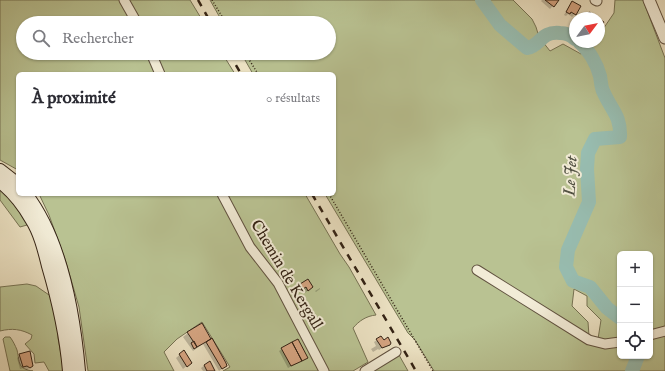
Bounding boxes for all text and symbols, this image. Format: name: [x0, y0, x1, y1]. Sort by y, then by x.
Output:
north arrow: [569, 12, 605, 48]
search box: [16, 16, 336, 60]
icon: search: [30, 27, 52, 49]
text: Rechercher: [62, 29, 134, 48]
text: À proximité: [32, 88, 116, 109]
text: 0 résultats: [266, 90, 320, 107]
water label: Le Jet: [559, 155, 583, 198]
street label: Chemin de Kergall: [245, 217, 327, 334]
map controls: [617, 251, 653, 359]
button: +: [617, 251, 653, 287]
button: −: [617, 287, 653, 323]
button: locate: [617, 323, 653, 359]

